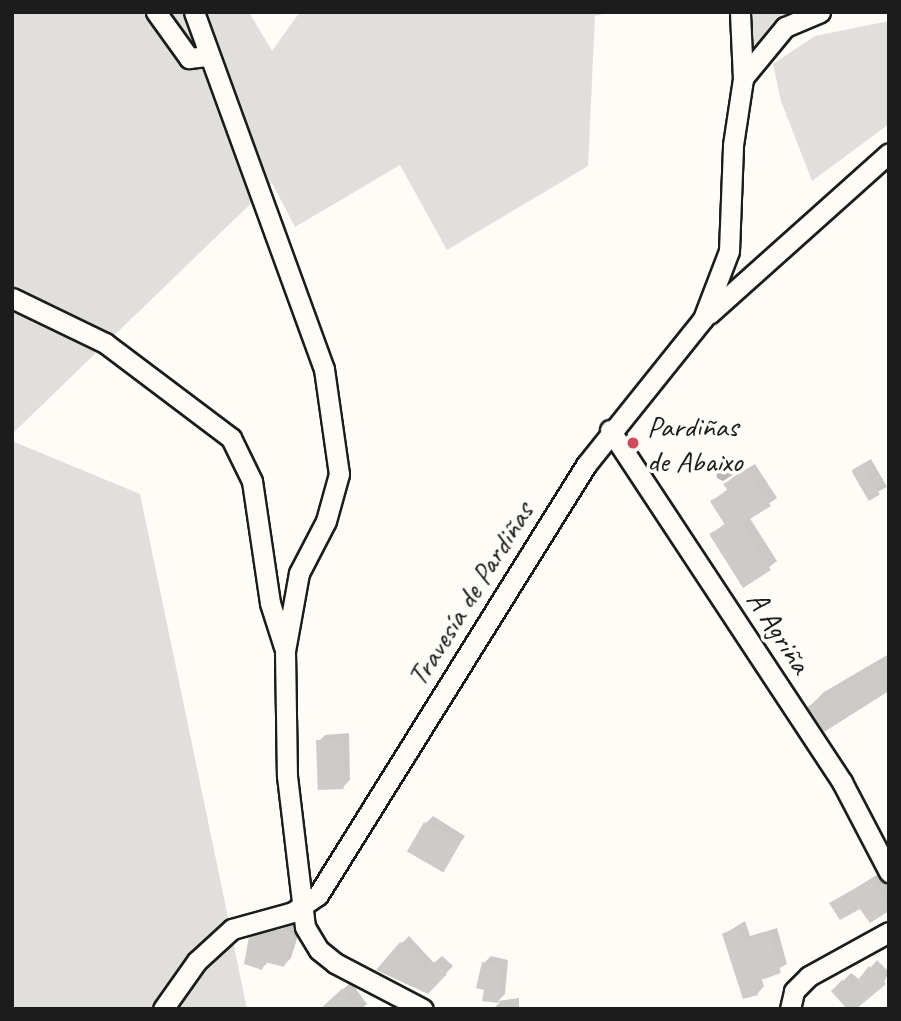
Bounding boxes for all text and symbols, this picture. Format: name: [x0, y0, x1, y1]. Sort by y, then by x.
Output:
place label: Pardiñas de Abaixo: [647, 408, 743, 478]
marker: Pardiñas de Abaixo: [625, 435, 641, 451]
street label: Travesía de Pardiñas: [399, 495, 541, 693]
street label: A Agriña: [739, 584, 819, 680]

